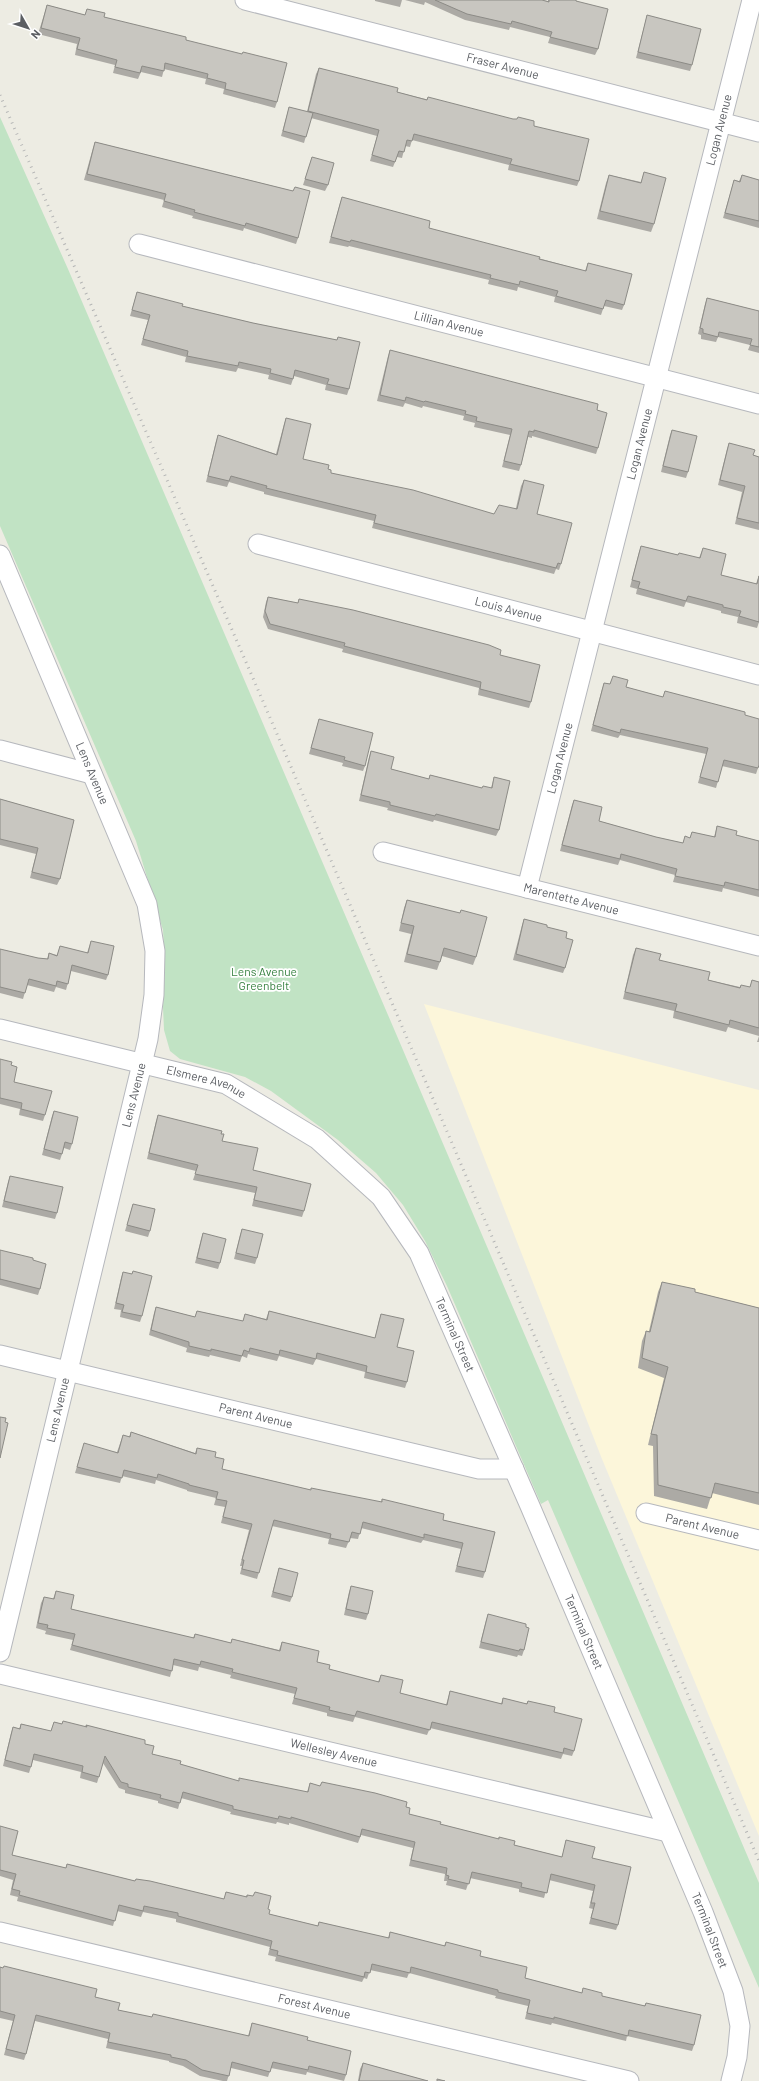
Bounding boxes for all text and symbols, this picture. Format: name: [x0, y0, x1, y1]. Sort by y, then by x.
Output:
north arrow: [8, 8, 48, 48]
text: N: [29, 28, 44, 42]
street label: Fraser Avenue: [465, 49, 541, 81]
street label: Logan Avenue: [702, 93, 734, 167]
street label: Lillian Avenue: [413, 307, 486, 339]
street label: Logan Avenue: [623, 407, 654, 481]
street label: Louis Avenue: [474, 593, 544, 624]
street label: Logan Avenue: [543, 721, 575, 795]
street label: Lens Avenue: [74, 740, 112, 806]
street label: Marentette Avenue: [522, 879, 621, 917]
park label: Lens Avenue Greenbelt: [231, 964, 297, 992]
street label: Lens Avenue: [118, 1061, 148, 1128]
street label: Elsmere Avenue: [165, 1062, 249, 1101]
street label: Terminal Street: [433, 1295, 478, 1374]
street label: Lens Avenue: [43, 1376, 71, 1444]
street label: Parent Avenue: [218, 1399, 294, 1430]
street label: Parent Avenue: [664, 1510, 741, 1541]
street label: Terminal Street: [562, 1592, 607, 1671]
street label: Wellesley Avenue: [289, 1735, 379, 1769]
street label: Terminal Street: [689, 1890, 732, 1970]
street label: Forest Avenue: [277, 1990, 352, 2021]

